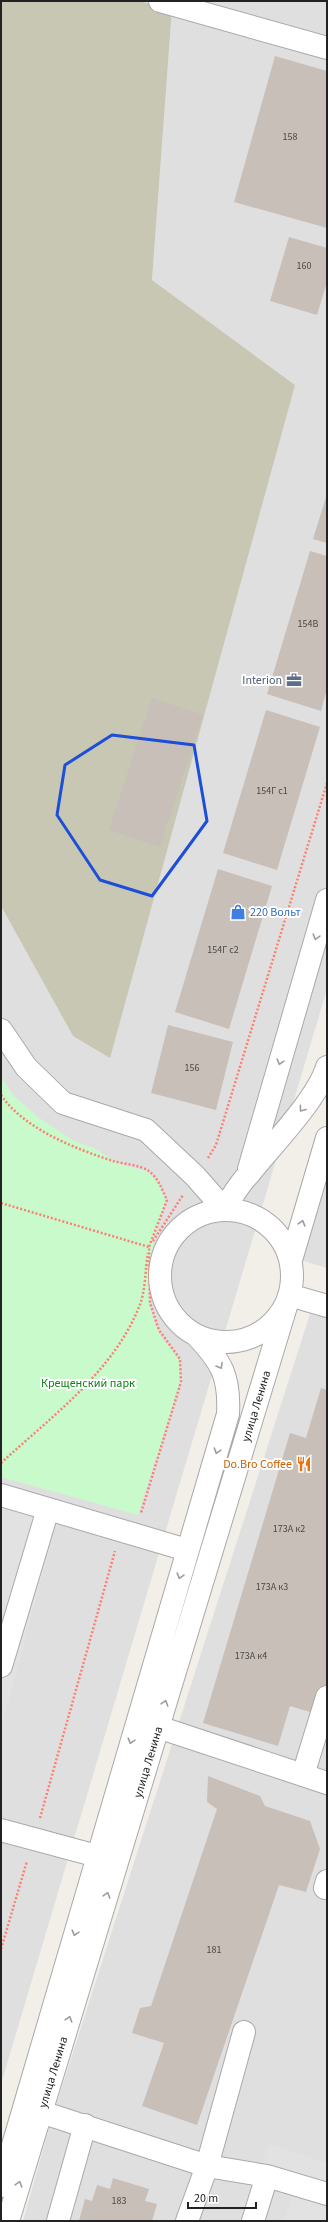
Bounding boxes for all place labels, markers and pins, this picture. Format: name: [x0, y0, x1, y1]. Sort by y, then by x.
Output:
office icon: Interion: [285, 671, 303, 689]
place label: Interion: [242, 672, 282, 689]
shop icon: 220 Вольт: [229, 903, 247, 921]
place label: 220 Вольт: [250, 904, 301, 921]
restaurant icon: Do.Bro Coffee: [295, 1455, 313, 1473]
place label: Do.Bro Coffee: [223, 1456, 292, 1473]

